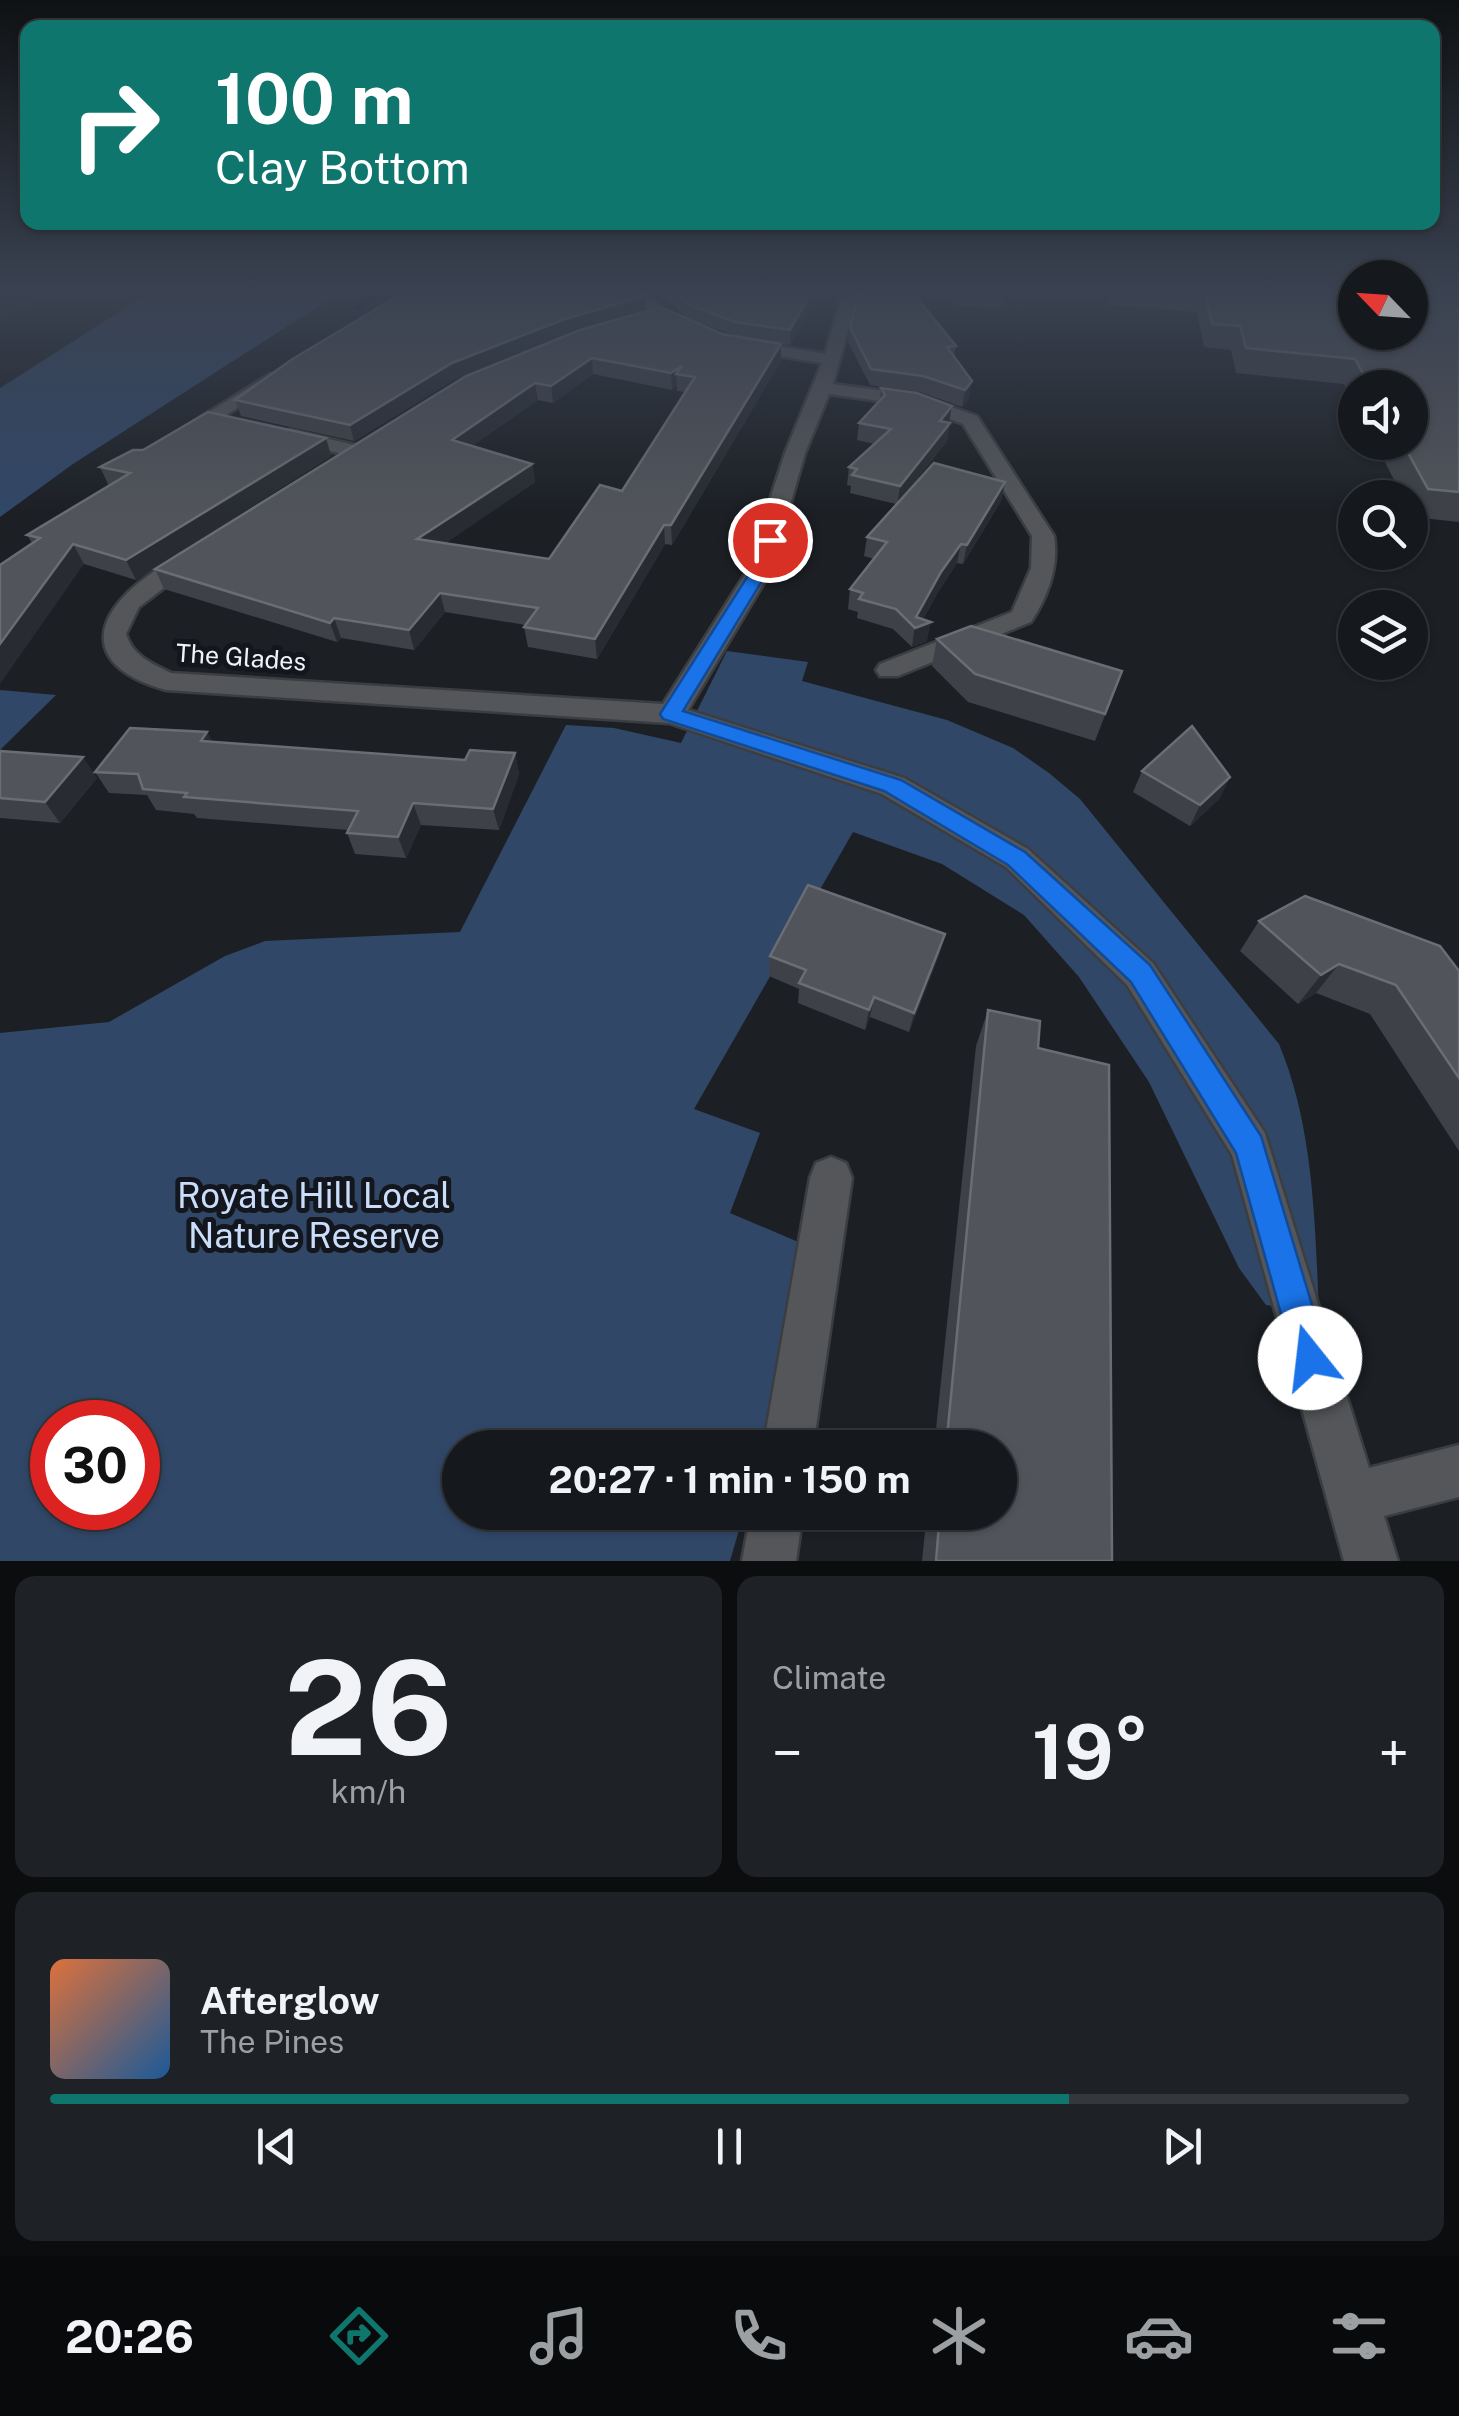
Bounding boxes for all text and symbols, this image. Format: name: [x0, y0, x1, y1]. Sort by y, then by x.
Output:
text: 100 m: [215, 57, 413, 140]
icon: right: [50, 60, 180, 190]
text: Clay Bottom: [215, 141, 470, 194]
north arrow: [1338, 260, 1428, 350]
map controls: [1338, 260, 1428, 680]
button: sound: [1338, 370, 1428, 460]
button: search: [1338, 480, 1428, 570]
pin: [728, 498, 813, 583]
icon: arrive: [743, 513, 798, 568]
button: layers: [1338, 590, 1428, 680]
street label: The Glades: [175, 637, 307, 677]
park label: Royate Hill Local Nature Reserve: [177, 1175, 451, 1256]
position arrow: [1258, 1306, 1362, 1410]
speed limit sign: 30: [30, 1400, 160, 1530]
text: 20:27 · 1 min · 150 m: [549, 1457, 910, 1502]
text: 26: [284, 1632, 453, 1784]
text: Climate: [772, 1659, 886, 1696]
text: 19°: [1032, 1708, 1149, 1796]
text: −: [772, 1721, 803, 1785]
text: +: [1378, 1721, 1409, 1785]
text: km/h: [331, 1773, 406, 1810]
text: Afterglow: [200, 1978, 380, 2023]
text: The Pines: [200, 2023, 344, 2060]
icon: previous: [249, 2119, 304, 2174]
icon: pause: [702, 2119, 757, 2174]
icon: next: [1155, 2119, 1210, 2174]
icon: directions: [324, 2301, 394, 2371]
icon: music: [524, 2301, 594, 2371]
icon: phone: [724, 2301, 794, 2371]
icon: climate: [924, 2301, 994, 2371]
icon: car: [1124, 2301, 1194, 2371]
icon: filters: [1324, 2301, 1394, 2371]
text: 20:26: [65, 2310, 194, 2363]

